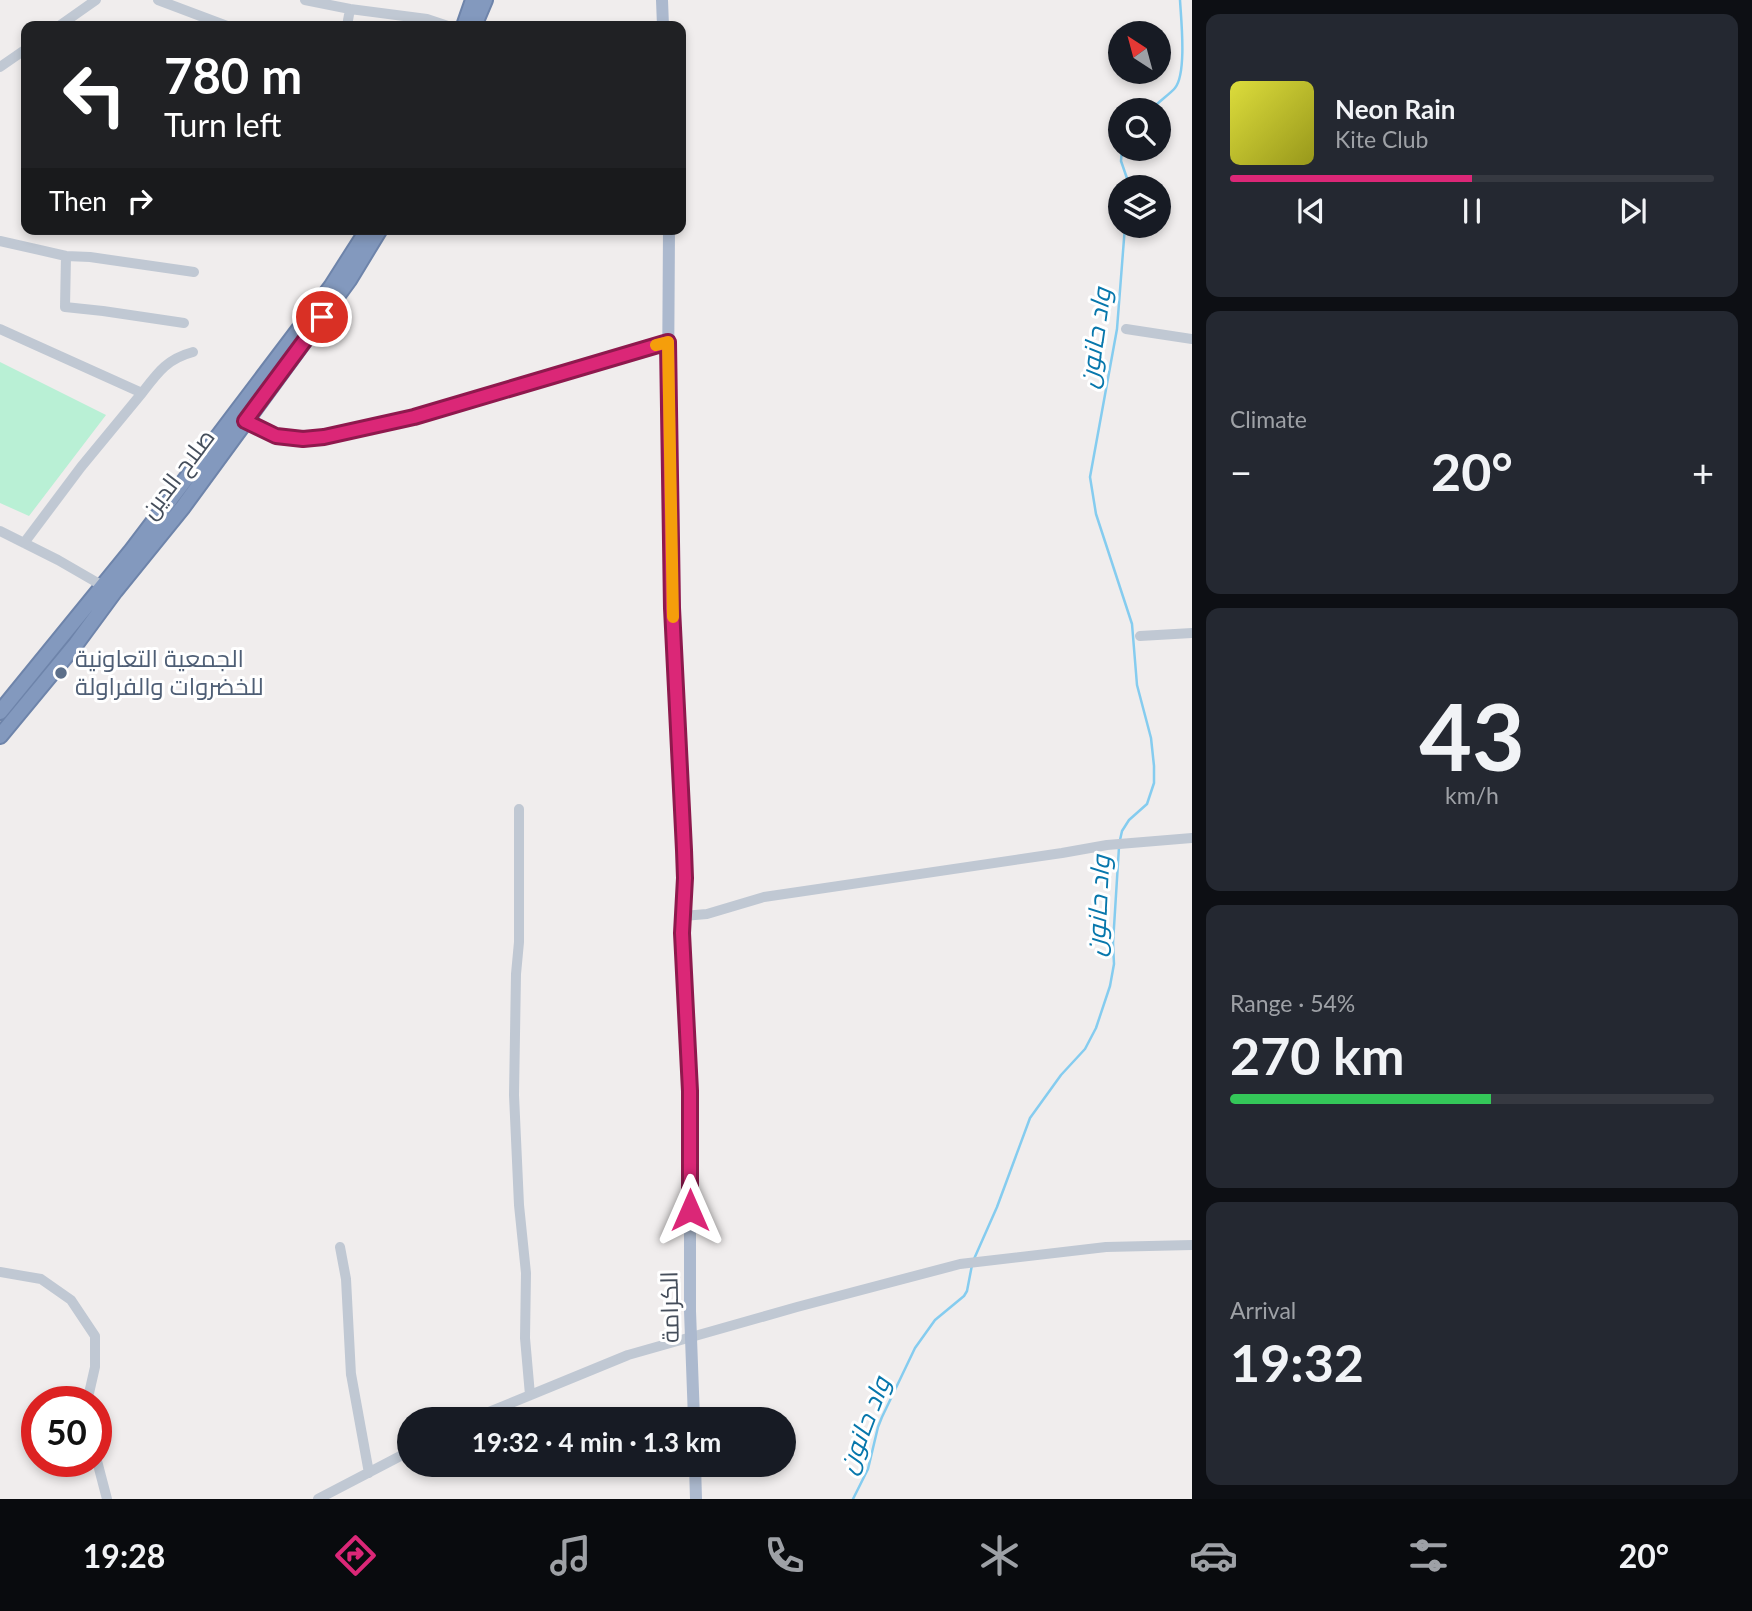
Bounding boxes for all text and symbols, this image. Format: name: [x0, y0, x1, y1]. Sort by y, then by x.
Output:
north arrow: [1108, 21, 1171, 84]
map controls: [1108, 21, 1171, 238]
text: 780 m: [164, 46, 302, 104]
icon: left: [49, 49, 140, 140]
text: Neon Rain: [1335, 93, 1455, 125]
button: search: [1108, 98, 1171, 161]
text: Turn left: [164, 105, 281, 144]
text: Kite Club: [1335, 125, 1428, 153]
button: layers: [1108, 175, 1171, 238]
icon: right: [121, 182, 159, 220]
text: Then: [49, 185, 107, 217]
icon: previous: [1292, 192, 1330, 230]
icon: pause: [1453, 192, 1491, 230]
icon: next: [1614, 192, 1652, 230]
water label: واد حانون: [1071, 284, 1118, 390]
pin: [292, 287, 352, 347]
icon: arrive: [303, 298, 341, 336]
text: Climate: [1230, 405, 1307, 433]
street label: صلاح الدين: [134, 422, 222, 526]
text: 20°: [1431, 440, 1513, 502]
text: −: [1230, 449, 1252, 495]
text: +: [1692, 449, 1714, 495]
place label: الجمعية التعاونية للخضروات والفراولة: [75, 643, 264, 700]
marker: الجمعية التعاونية للخضروات والفراولة: [53, 665, 69, 681]
text: 43: [1419, 681, 1525, 790]
text: km/h: [1445, 781, 1499, 809]
water label: واد حانون: [1078, 853, 1117, 957]
text: Range · 54%: [1230, 989, 1355, 1017]
text: 270 km: [1230, 1024, 1404, 1086]
position arrow: [653, 1173, 727, 1247]
street label: الكرامة: [653, 1271, 684, 1343]
text: Arrival: [1230, 1296, 1296, 1324]
text: 19:32: [1230, 1331, 1364, 1393]
water label: واد حانون: [830, 1370, 898, 1478]
speed limit sign: 50: [21, 1386, 112, 1477]
text: 19:32 · 4 min · 1.3 km: [472, 1426, 721, 1458]
icon: directions: [331, 1531, 380, 1580]
icon: music: [546, 1531, 595, 1580]
icon: phone: [760, 1531, 809, 1580]
icon: climate: [975, 1531, 1024, 1580]
icon: car: [1189, 1531, 1238, 1580]
icon: filters: [1404, 1531, 1453, 1580]
text: 19:28: [83, 1536, 165, 1575]
text: 20°: [1619, 1536, 1669, 1575]

